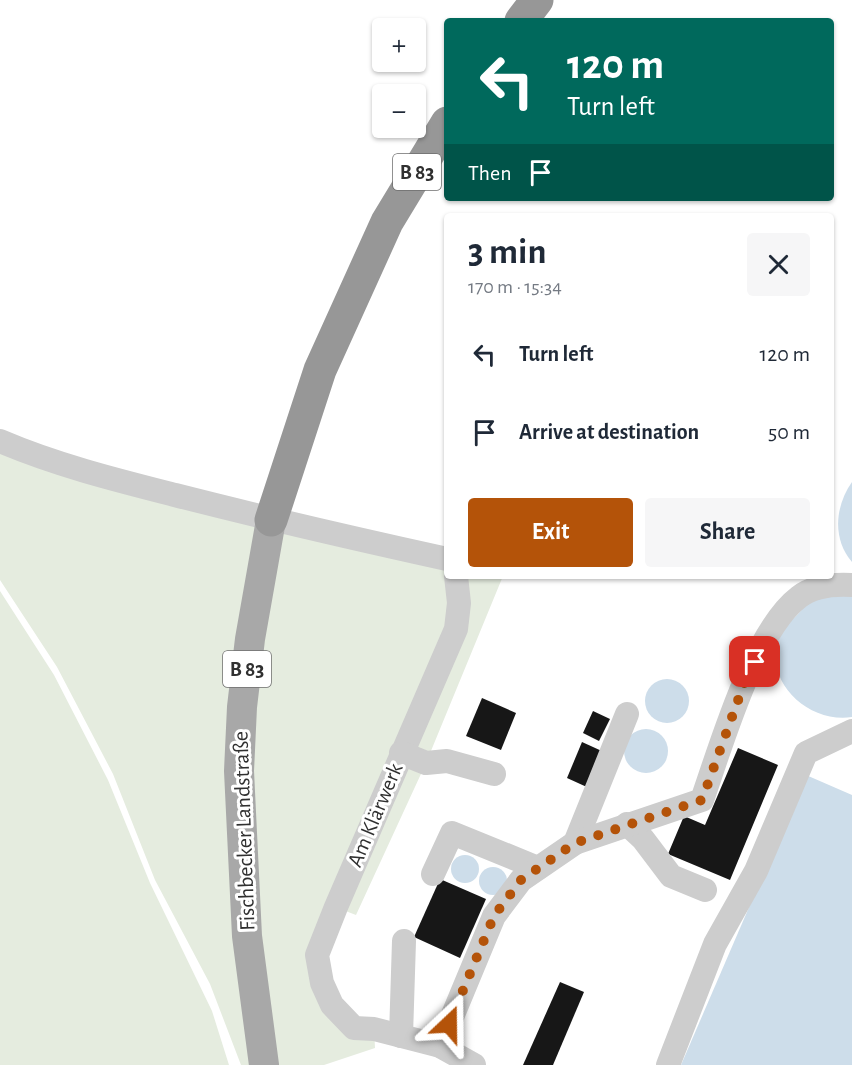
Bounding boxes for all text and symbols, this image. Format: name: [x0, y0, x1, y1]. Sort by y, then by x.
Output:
map controls: [372, 18, 426, 138]
button: +: [372, 18, 426, 72]
icon: left: [468, 42, 546, 120]
text: 120 m: [567, 44, 664, 86]
button: −: [372, 84, 426, 138]
text: Turn left: [567, 93, 655, 120]
road number: B 83: [393, 154, 441, 190]
icon: arrive: [524, 156, 557, 189]
text: Then: [468, 162, 512, 184]
button: close: [747, 233, 810, 296]
text: 3 min: [468, 234, 546, 270]
text: 170 m · 15:34: [468, 277, 562, 297]
icon: left: [468, 338, 501, 371]
text: Turn left: [519, 343, 593, 365]
text: 120 m: [760, 343, 810, 365]
icon: arrive: [468, 416, 501, 449]
text: Arrive at destination: [519, 421, 699, 443]
text: 50 m: [768, 421, 810, 443]
button: Exit: [468, 498, 633, 567]
button: Share: [645, 498, 810, 567]
pin: [729, 636, 780, 687]
icon: arrive: [738, 645, 771, 678]
road number: B 83: [223, 651, 271, 687]
street label: Fischbecker Landstraße: [230, 731, 258, 931]
street label: Am Klärwerk: [343, 760, 407, 870]
position arrow: [417, 992, 481, 1056]

